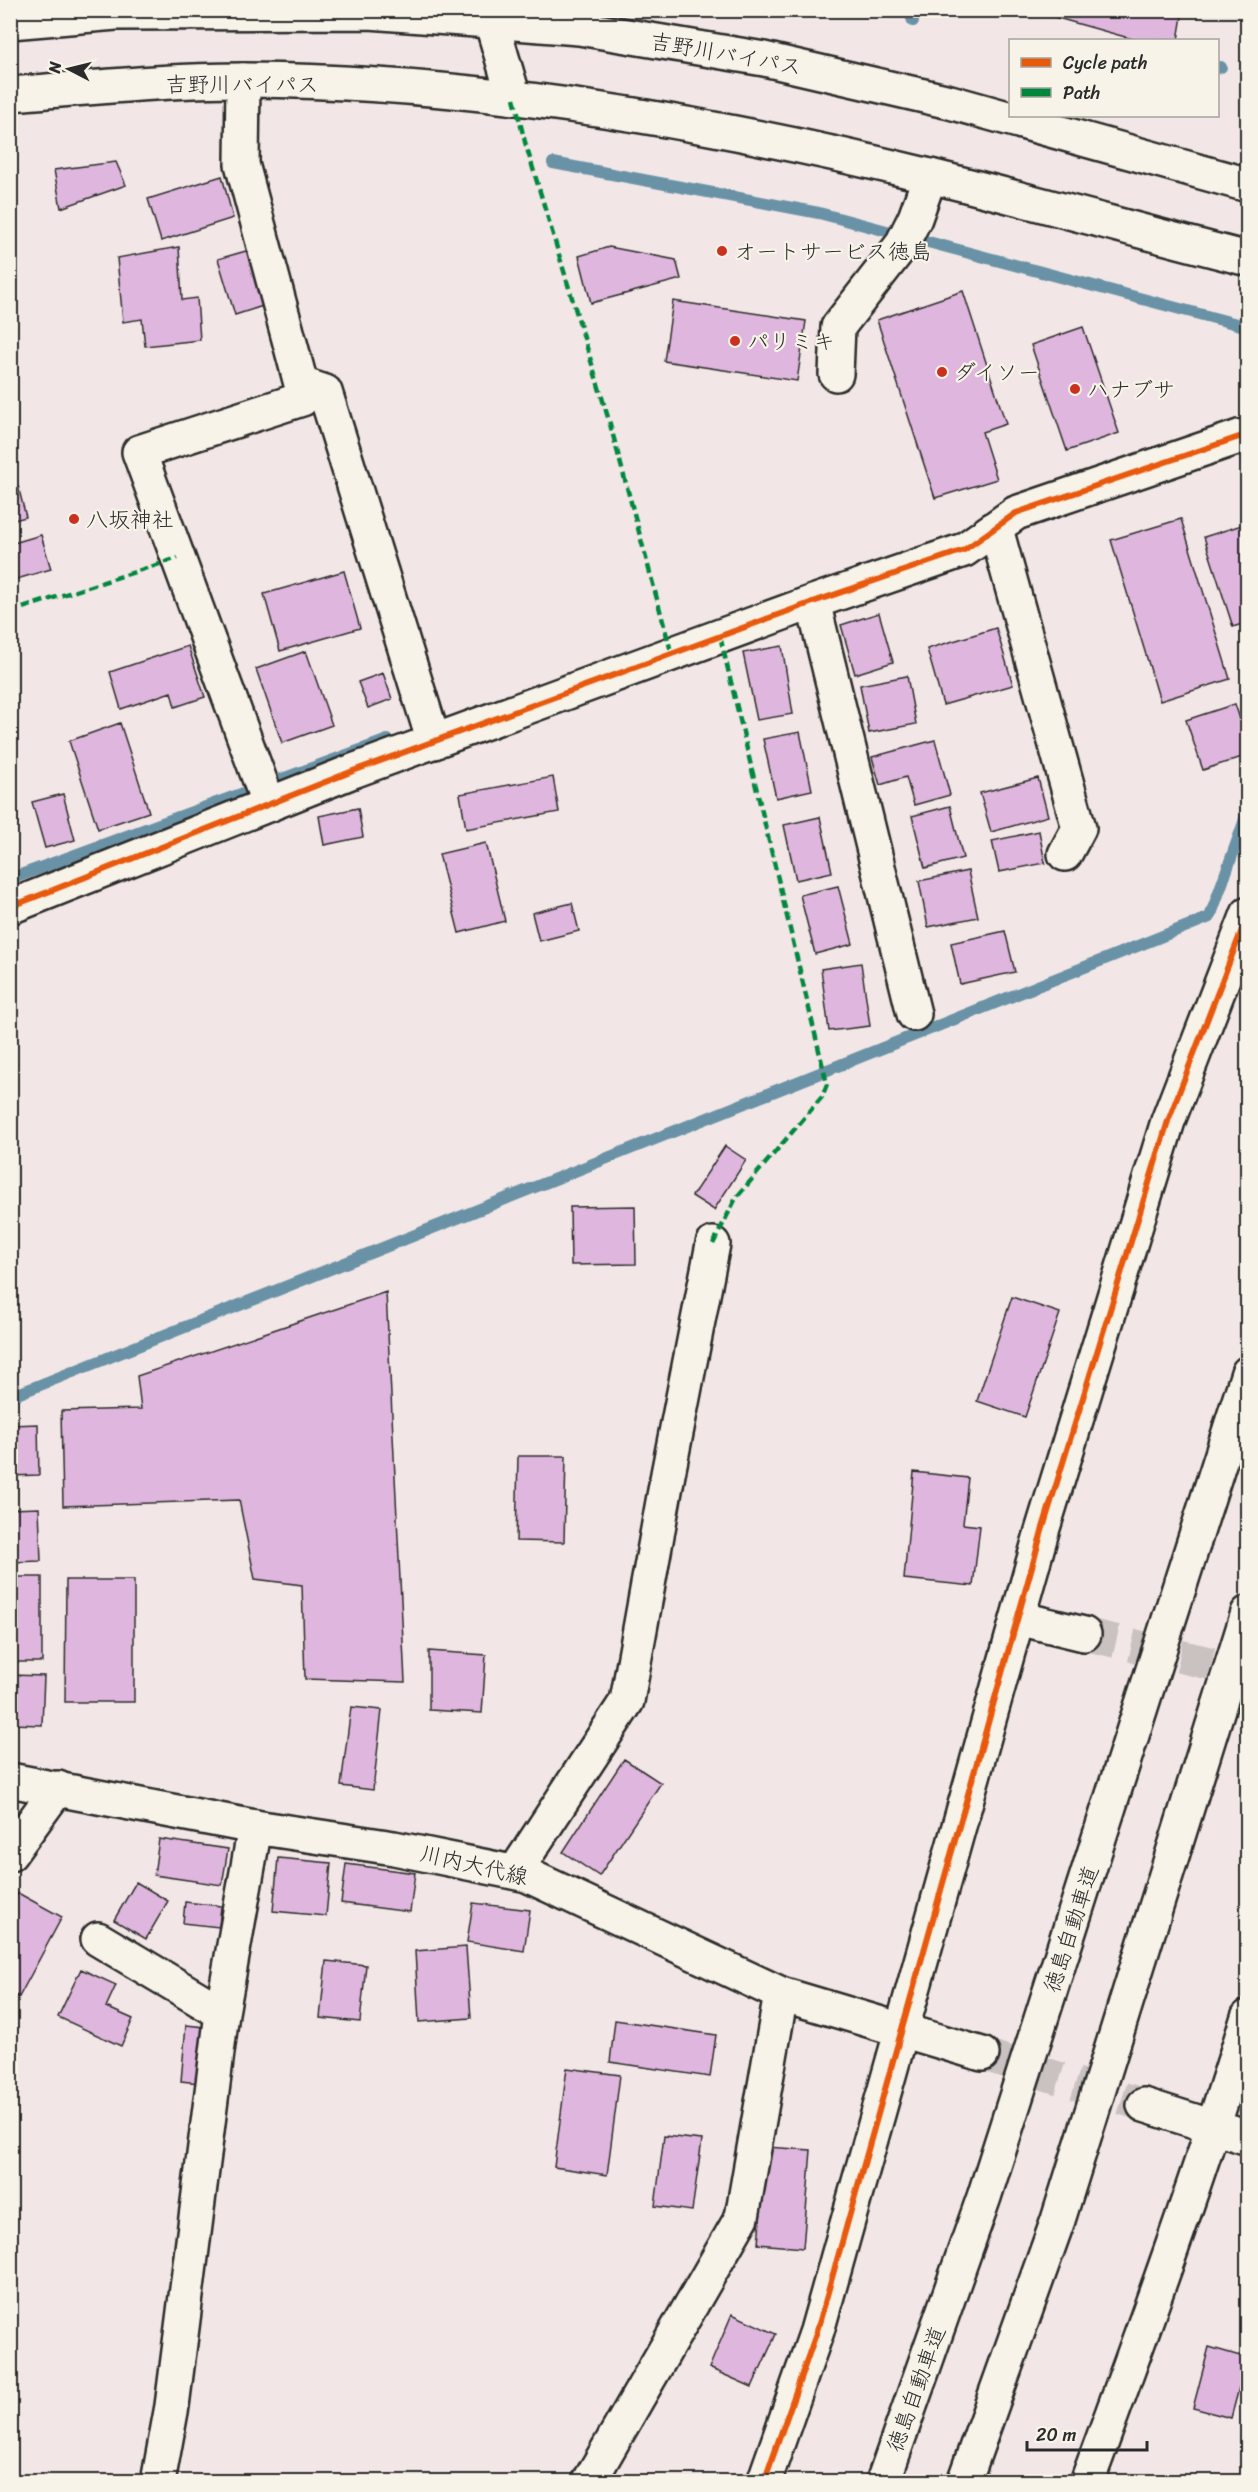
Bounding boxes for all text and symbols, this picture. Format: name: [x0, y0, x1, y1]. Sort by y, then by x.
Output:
street label: 吉野川バイパス: [647, 21, 805, 87]
north arrow: [39, 39, 99, 99]
legend: [1009, 39, 1219, 117]
text: Cycle path: [1063, 47, 1147, 79]
text: N: [39, 59, 70, 75]
street label: 吉野川バイパス: [165, 65, 319, 104]
text: Path: [1063, 77, 1100, 109]
place label: オートサービス徳島: [734, 232, 932, 271]
marker: オートサービス徳島: [715, 244, 729, 258]
place label: パリミキ: [747, 322, 835, 361]
marker: パリミキ: [728, 334, 742, 348]
place label: ダイソー: [954, 353, 1040, 392]
marker: ダイソー: [935, 365, 949, 379]
place label: ハナブサ: [1087, 370, 1175, 409]
marker: ハナブサ: [1068, 382, 1082, 396]
place label: 八坂神社: [86, 500, 174, 539]
marker: 八坂神社: [67, 512, 81, 526]
street label: 川内大代線: [416, 1834, 532, 1896]
street label: 徳島自動車道: [1032, 1860, 1110, 1998]
street label: 徳島自動車道: [875, 2320, 957, 2458]
scale bar: [1027, 2414, 1147, 2452]
text: 20 m: [1036, 2419, 1076, 2451]

